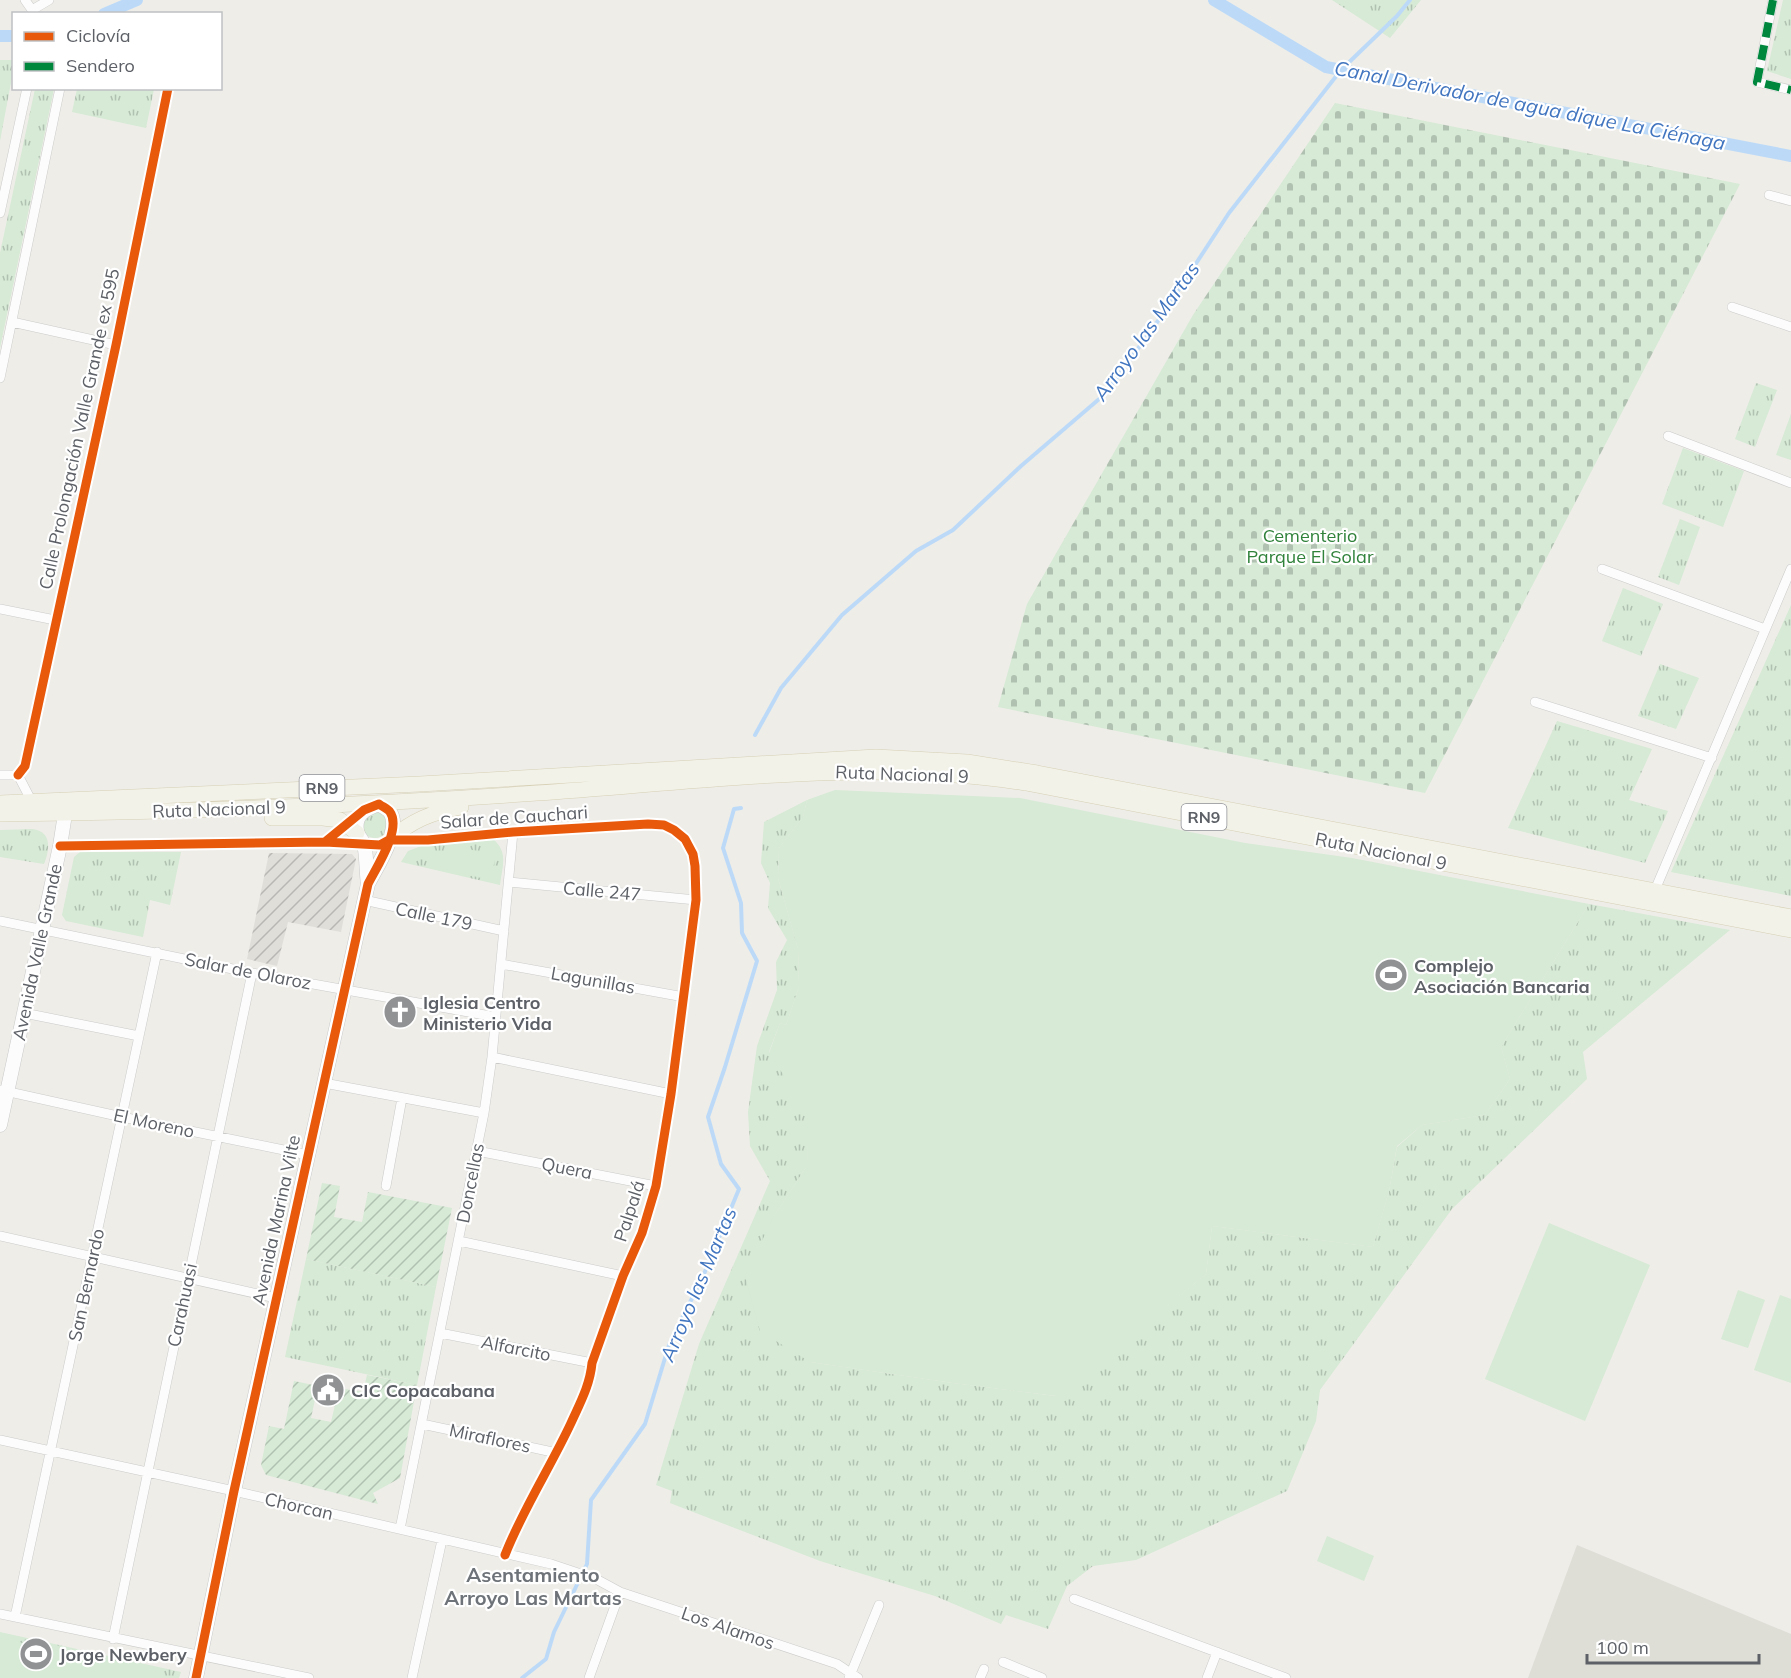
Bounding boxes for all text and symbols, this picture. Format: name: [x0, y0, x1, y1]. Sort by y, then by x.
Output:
legend: [12, 12, 222, 90]
text: Ciclovía: [66, 24, 131, 47]
text: Sendero: [66, 54, 135, 77]
water label: Canal Derivador de agua dique La Ciénaga: [1332, 55, 1728, 155]
water label: Arroyo las Martas: [1087, 257, 1205, 406]
street label: Calle Prolongación Valle Grande ex 595: [34, 266, 124, 592]
park label: Cementerio Parque El Solar: [1247, 524, 1374, 568]
street label: Ruta Nacional 9: [835, 760, 969, 788]
road number: RN9: [300, 775, 344, 801]
street label: Ruta Nacional 9: [152, 795, 286, 823]
street label: Salar de Cauchari: [439, 800, 589, 834]
road number: RN9: [1182, 804, 1226, 830]
street label: Ruta Nacional 9: [1313, 827, 1449, 875]
street label: Avenida Valle Grande: [7, 862, 67, 1042]
street label: Calle 247: [562, 876, 642, 906]
street label: Calle 179: [393, 897, 475, 935]
street label: Salar de Olaroz: [183, 947, 313, 995]
place label: Complejo Asociación Bancaria: [1414, 954, 1590, 998]
sports icon: Complejo Asociación Bancaria: [1373, 957, 1409, 993]
street label: Lagunillas: [549, 961, 637, 999]
place label: Iglesia Centro Ministerio Vida: [423, 991, 552, 1035]
church icon: Iglesia Centro Ministerio Vida: [382, 994, 418, 1030]
street label: El Moreno: [111, 1103, 197, 1143]
street label: Avenida Marina Vilte: [247, 1133, 305, 1307]
street label: Doncellas: [451, 1141, 489, 1225]
street label: Quera: [540, 1152, 594, 1184]
street label: Palpalá: [608, 1177, 650, 1245]
water label: Arroyo las Martas: [654, 1203, 742, 1366]
street label: San Bernardo: [63, 1227, 109, 1343]
street label: Carahuasi: [162, 1261, 202, 1349]
street label: Alfarcito: [479, 1330, 553, 1366]
public building icon: CIC Copacabana: [310, 1372, 346, 1408]
place label: CIC Copacabana: [351, 1379, 495, 1402]
street label: Miraflores: [447, 1418, 533, 1458]
street label: Chorcan: [262, 1487, 336, 1525]
district label: Asentamiento Arroyo Las Martas: [444, 1562, 622, 1610]
street label: Los Alamos: [678, 1601, 778, 1655]
scale bar: [1587, 1627, 1760, 1665]
sports icon: Jorge Newbery: [18, 1636, 54, 1672]
text: 100 m: [1596, 1636, 1649, 1659]
place label: Jorge Newbery: [59, 1643, 187, 1666]

